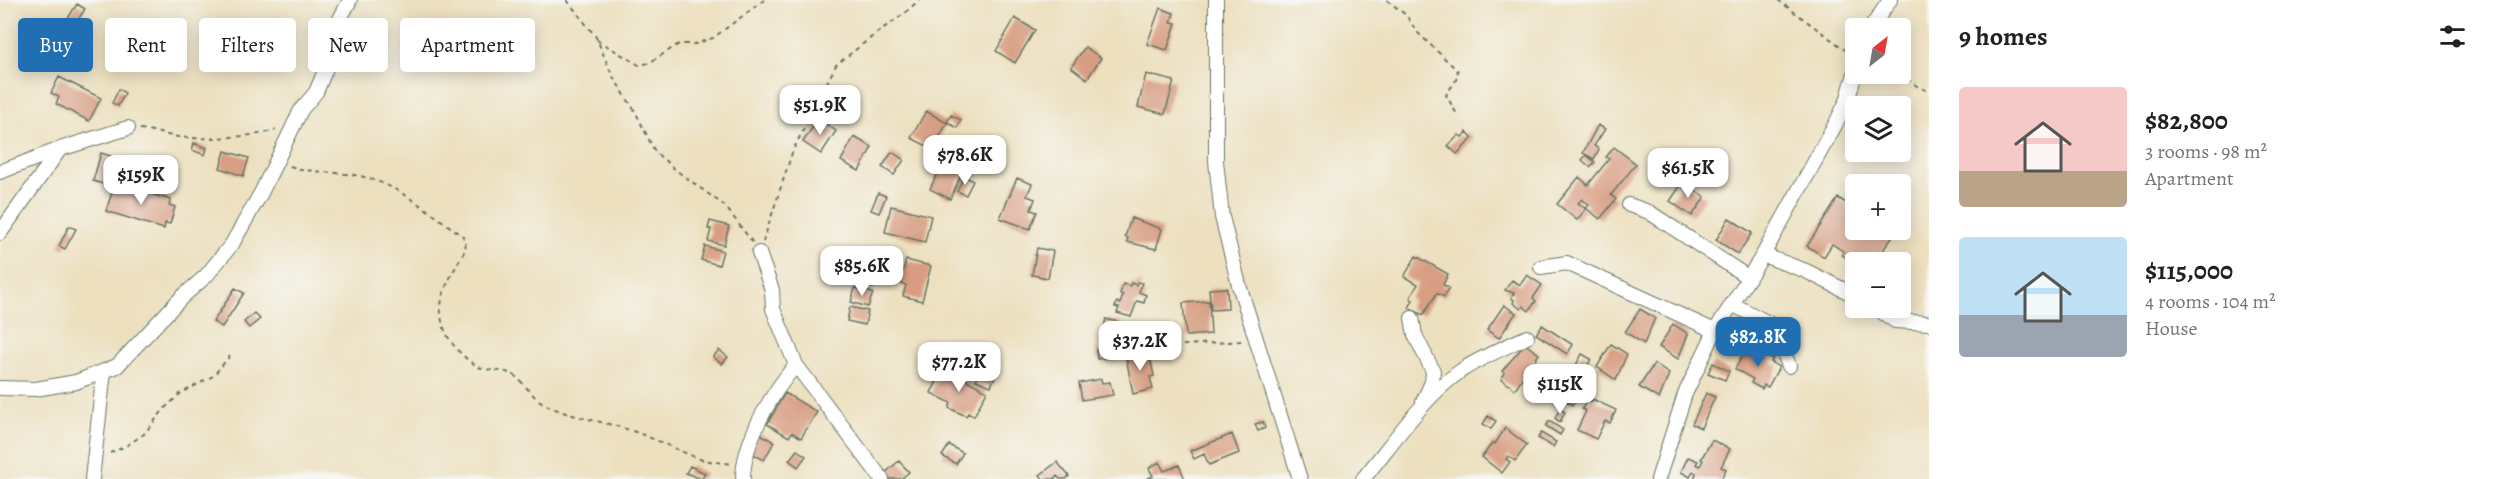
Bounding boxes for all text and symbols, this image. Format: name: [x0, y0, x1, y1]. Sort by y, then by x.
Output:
chip: Buy: [18, 18, 93, 72]
chip: Rent: [105, 18, 187, 72]
chip: Filters: [199, 18, 296, 72]
chip: New: [308, 18, 388, 72]
chip: Apartment: [400, 18, 535, 72]
north arrow: [1845, 18, 1911, 84]
map controls: [1845, 18, 1911, 318]
text: 9 homes: [1959, 19, 2048, 54]
icon: filters: [2436, 20, 2469, 53]
pin: $51.9K: [771, 85, 869, 136]
text: $51.9K: [794, 91, 846, 118]
button: layers: [1845, 96, 1911, 162]
text: $82,800: [2145, 103, 2228, 138]
icon: home: [2007, 111, 2079, 183]
pin: $78.6K: [916, 135, 1014, 186]
text: 3 rooms · 98 m²: [2145, 138, 2267, 165]
text: $78.6K: [937, 141, 993, 168]
pin: $61.5K: [1639, 148, 1737, 199]
text: $61.5K: [1662, 154, 1715, 181]
pin: $159K: [99, 155, 183, 206]
text: $159K: [117, 161, 165, 188]
text: Apartment: [2145, 165, 2234, 192]
button: +: [1845, 174, 1911, 240]
pin: $85.6K: [813, 246, 911, 297]
text: $85.6K: [834, 252, 890, 279]
button: −: [1845, 252, 1911, 318]
text: $115,000: [2145, 253, 2233, 288]
icon: home: [2007, 261, 2079, 333]
text: 4 rooms · 104 m²: [2145, 288, 2276, 315]
text: House: [2145, 315, 2197, 342]
pin: $82.8K: [1709, 317, 1807, 368]
pin: $37.2K: [1091, 321, 1189, 372]
text: $82.8K: [1730, 323, 1786, 350]
text: $37.2K: [1113, 327, 1167, 354]
pin: $77.2K: [910, 342, 1008, 393]
text: $77.2K: [932, 348, 986, 375]
pin: $115K: [1518, 364, 1602, 415]
text: $115K: [1537, 370, 1583, 397]

